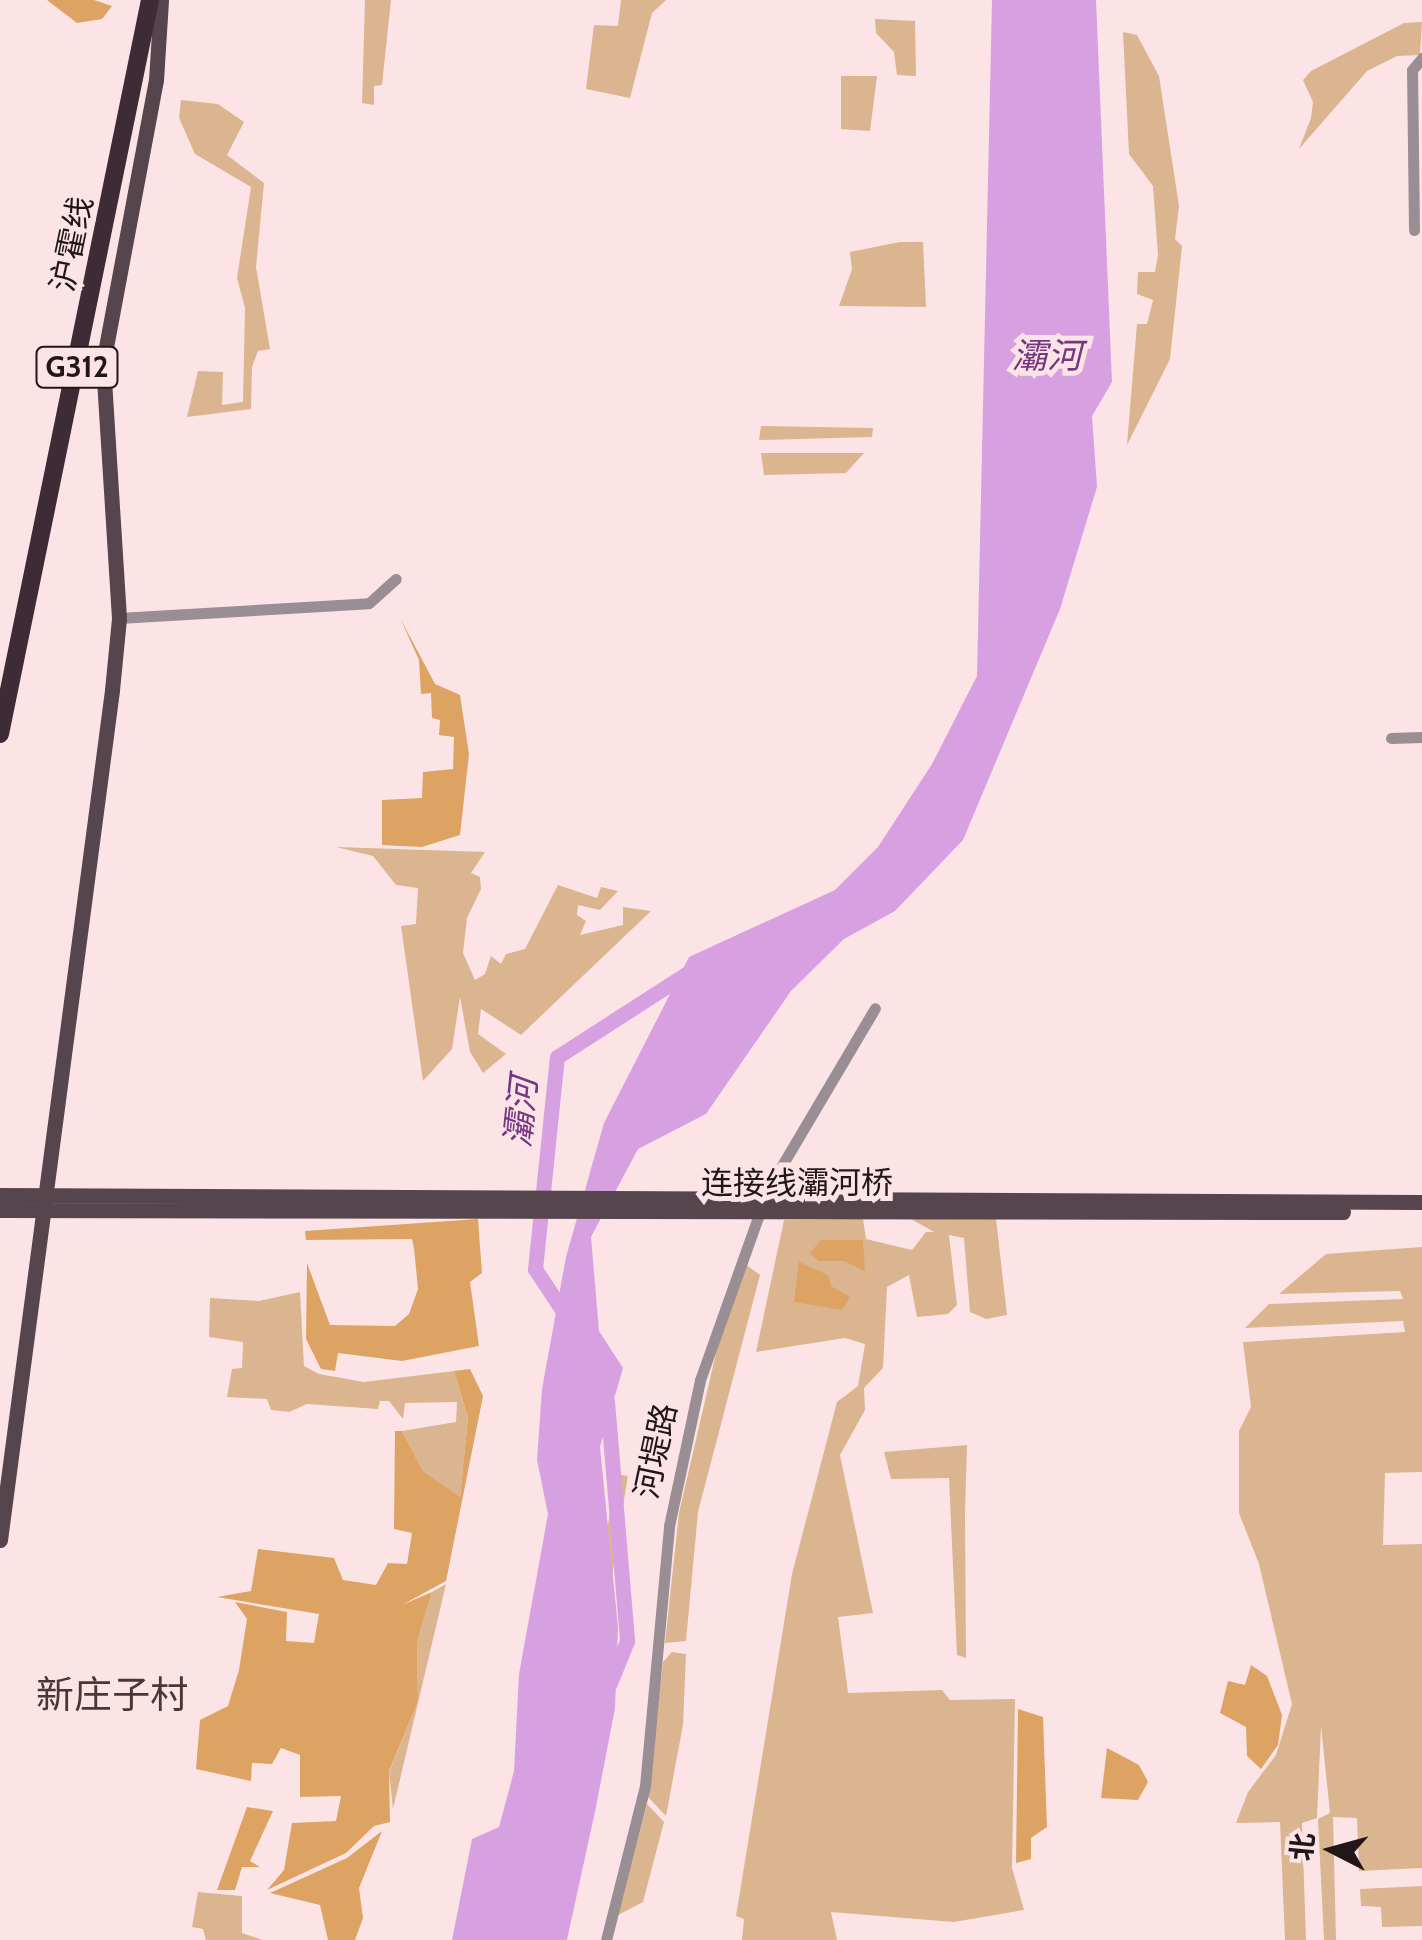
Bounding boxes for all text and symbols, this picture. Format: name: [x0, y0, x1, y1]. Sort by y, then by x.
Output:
street label: 沪霍线: [43, 193, 101, 295]
water label: 灞河: [1012, 335, 1082, 377]
road number: G312: [34, 342, 120, 392]
water label: 灞河: [496, 1075, 546, 1149]
street label: 连接线灞河桥: [701, 1164, 893, 1202]
street label: 河堤路: [627, 1400, 685, 1502]
district label: 新庄子村: [36, 1672, 188, 1718]
north arrow: [1282, 1800, 1382, 1900]
text: 北: [1284, 1831, 1321, 1863]

